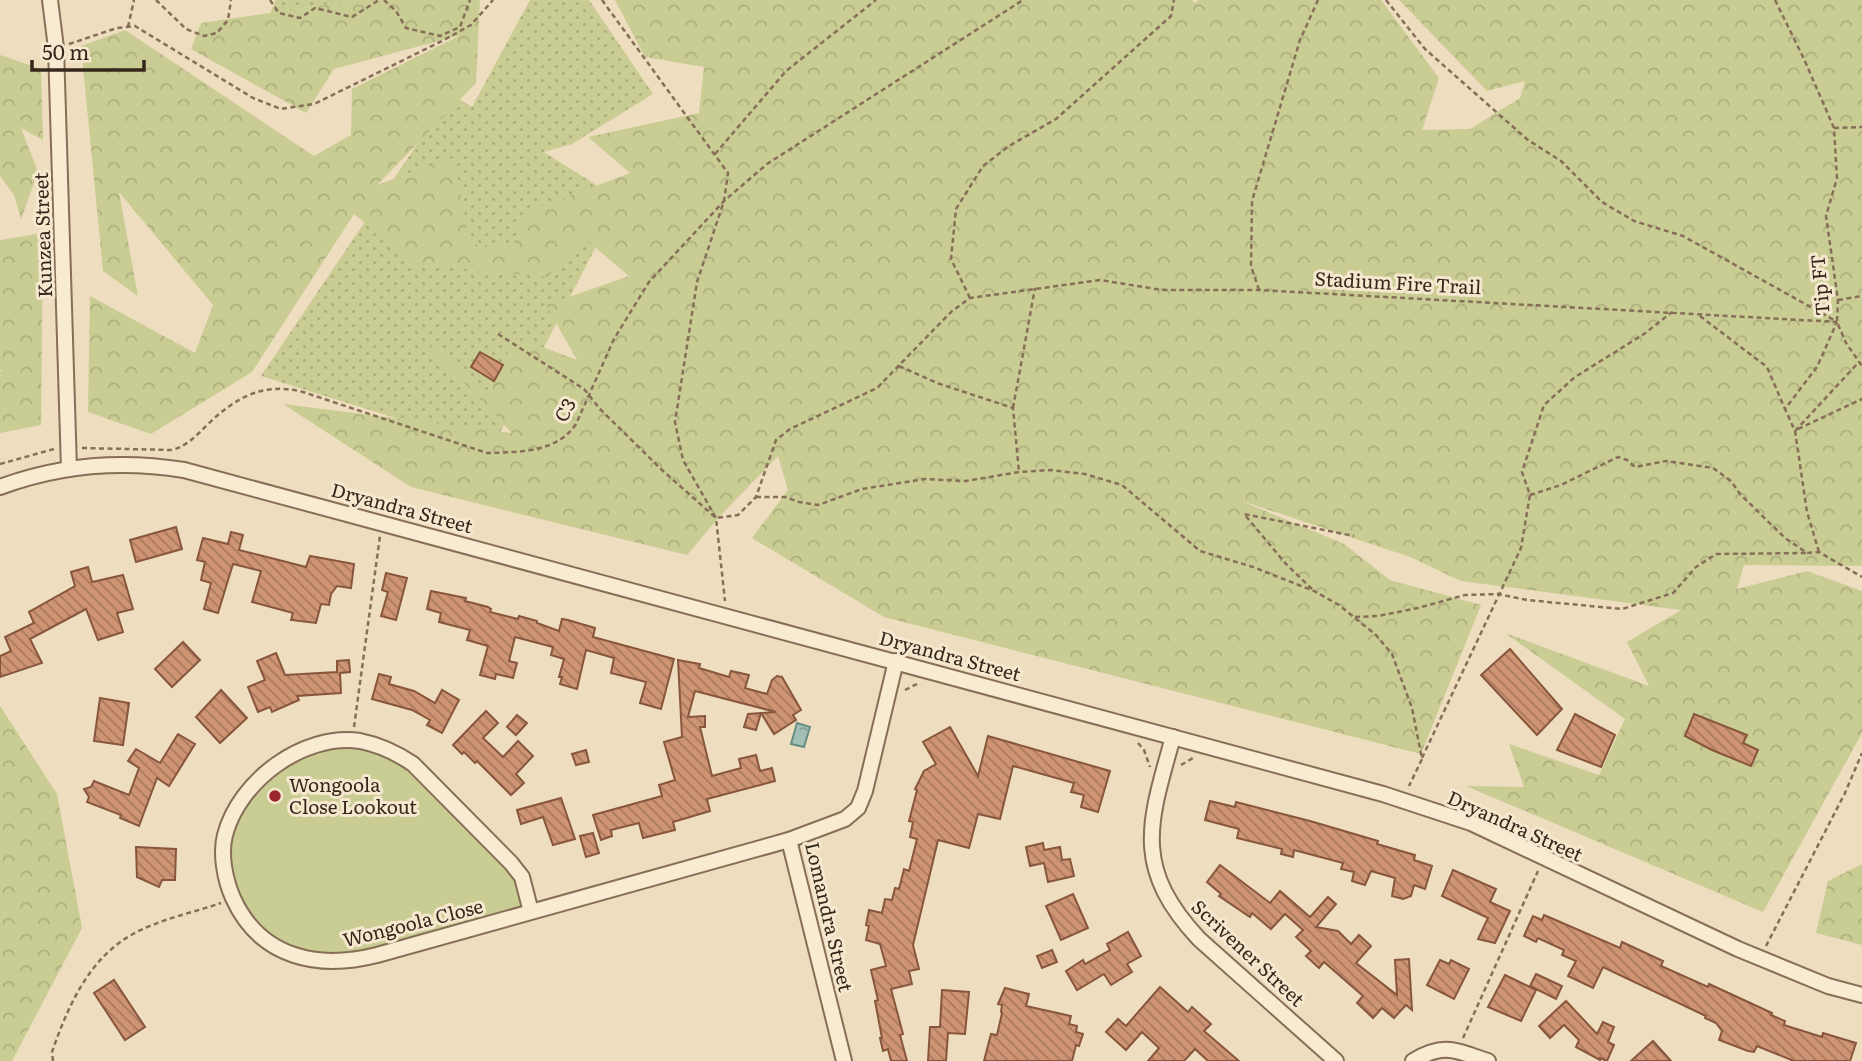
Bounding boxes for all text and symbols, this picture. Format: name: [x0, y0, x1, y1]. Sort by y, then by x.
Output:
scale bar: [32, 28, 144, 72]
text: 50 m: [42, 35, 89, 66]
street label: Kunzea Street: [26, 171, 58, 298]
street label: Tip FT: [1802, 253, 1836, 317]
street label: Stadium Fire Trail: [1314, 264, 1482, 300]
street label: C3: [546, 392, 582, 427]
street label: Dryandra Street: [328, 475, 477, 539]
street label: Dryandra Street: [876, 623, 1025, 687]
place label: Wongoola Close Lookout: [289, 770, 417, 820]
street label: Dryandra Street: [1443, 783, 1588, 868]
marker: Wongoola Close Lookout: [267, 788, 283, 804]
street label: Lomandra Street: [799, 839, 861, 995]
street label: Wongoola Close: [340, 891, 486, 953]
street label: Scrivener Street: [1186, 892, 1312, 1012]

